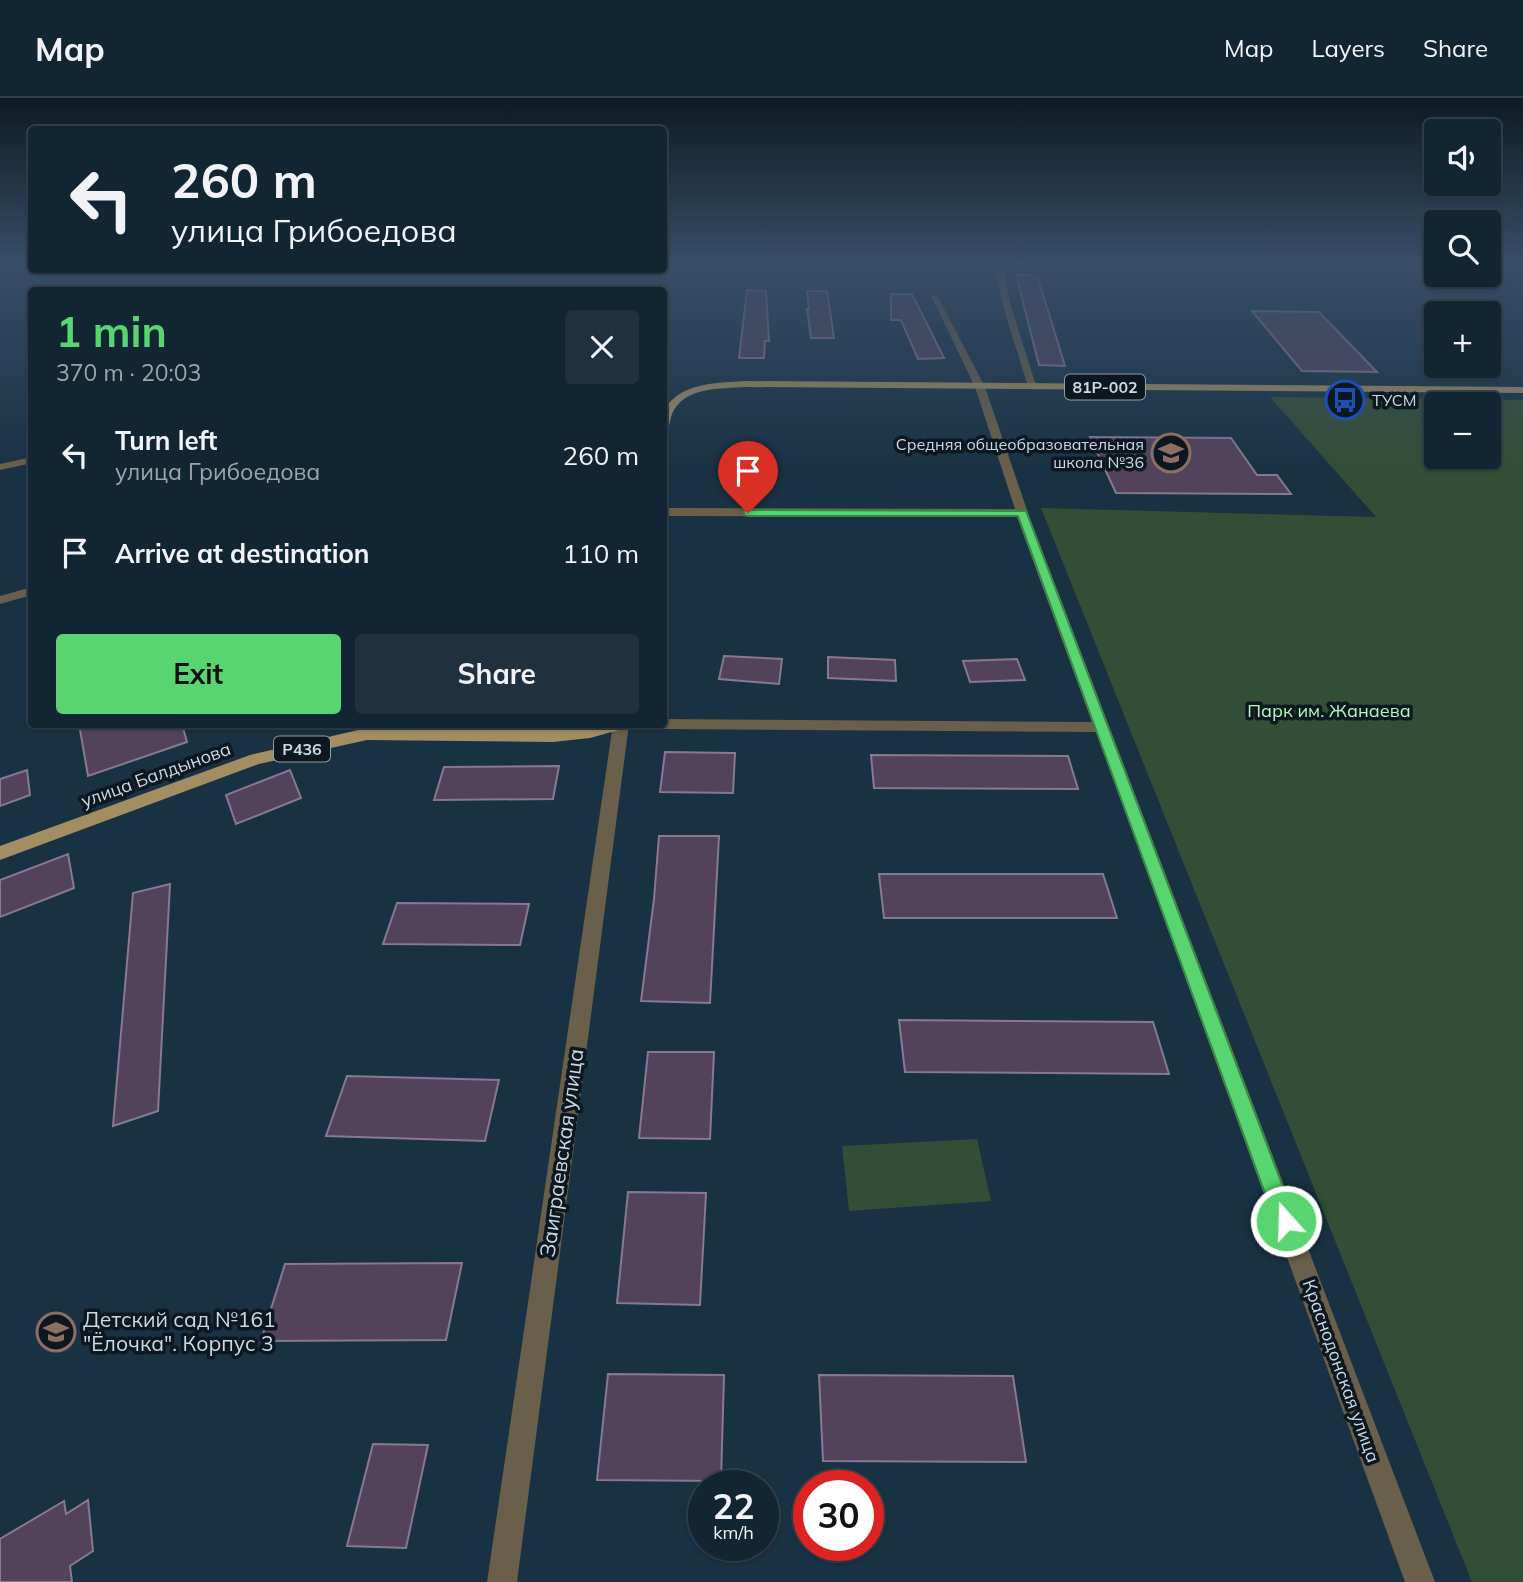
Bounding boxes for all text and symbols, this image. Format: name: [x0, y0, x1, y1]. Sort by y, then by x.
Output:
text: Map: [35, 28, 105, 69]
text: Map: [1224, 33, 1273, 63]
text: Layers: [1311, 33, 1385, 63]
text: Share: [1423, 33, 1488, 63]
map controls: [1424, 119, 1501, 469]
button: sound: [1424, 119, 1501, 196]
text: 260 m: [171, 149, 317, 210]
icon: left: [56, 154, 147, 245]
text: улица Грибоедова: [171, 210, 457, 250]
button: search: [1424, 210, 1501, 287]
button: +: [1424, 301, 1501, 378]
text: 1 min: [56, 305, 167, 358]
button: close: [565, 310, 639, 384]
text: 370 m · 20:03: [56, 358, 201, 387]
road number: 81Р-002: [1065, 374, 1145, 400]
bus stop icon: ТУСМ: [1324, 379, 1366, 421]
place label: ТУСМ: [1372, 390, 1416, 410]
button: −: [1424, 392, 1501, 469]
text: Turn left: [115, 424, 217, 457]
school or university icon: Средняя общеобразовательная школа №36: [1150, 432, 1192, 474]
place label: Средняя общеобразовательная школа №36: [896, 434, 1144, 472]
icon: left: [56, 436, 94, 474]
text: 260 m: [563, 439, 639, 472]
pin: [718, 441, 778, 513]
icon: arrive: [729, 452, 767, 490]
text: улица Грибоедова: [115, 457, 320, 486]
icon: arrive: [56, 534, 94, 572]
text: Arrive at destination: [115, 537, 370, 570]
text: 110 m: [563, 537, 639, 570]
button: Exit: [56, 634, 341, 714]
button: Share: [355, 634, 639, 714]
park label: Парк им. Жанаева: [1247, 699, 1411, 722]
road number: P436: [274, 736, 330, 762]
street label: улица Балдынова: [78, 737, 234, 812]
street label: Заиграевская улица: [534, 1047, 589, 1259]
position arrow: [1249, 1184, 1323, 1258]
street label: Краснодонская улица: [1298, 1276, 1385, 1465]
place label: Детский сад №161 "Ёлочка". Корпус 3: [83, 1306, 276, 1356]
school or university icon: Детский сад №161 "Ёлочка". Корпус 3: [35, 1311, 77, 1353]
speed limit sign: 30: [793, 1470, 884, 1561]
text: 22: [712, 1484, 755, 1528]
text: km/h: [713, 1521, 754, 1544]

